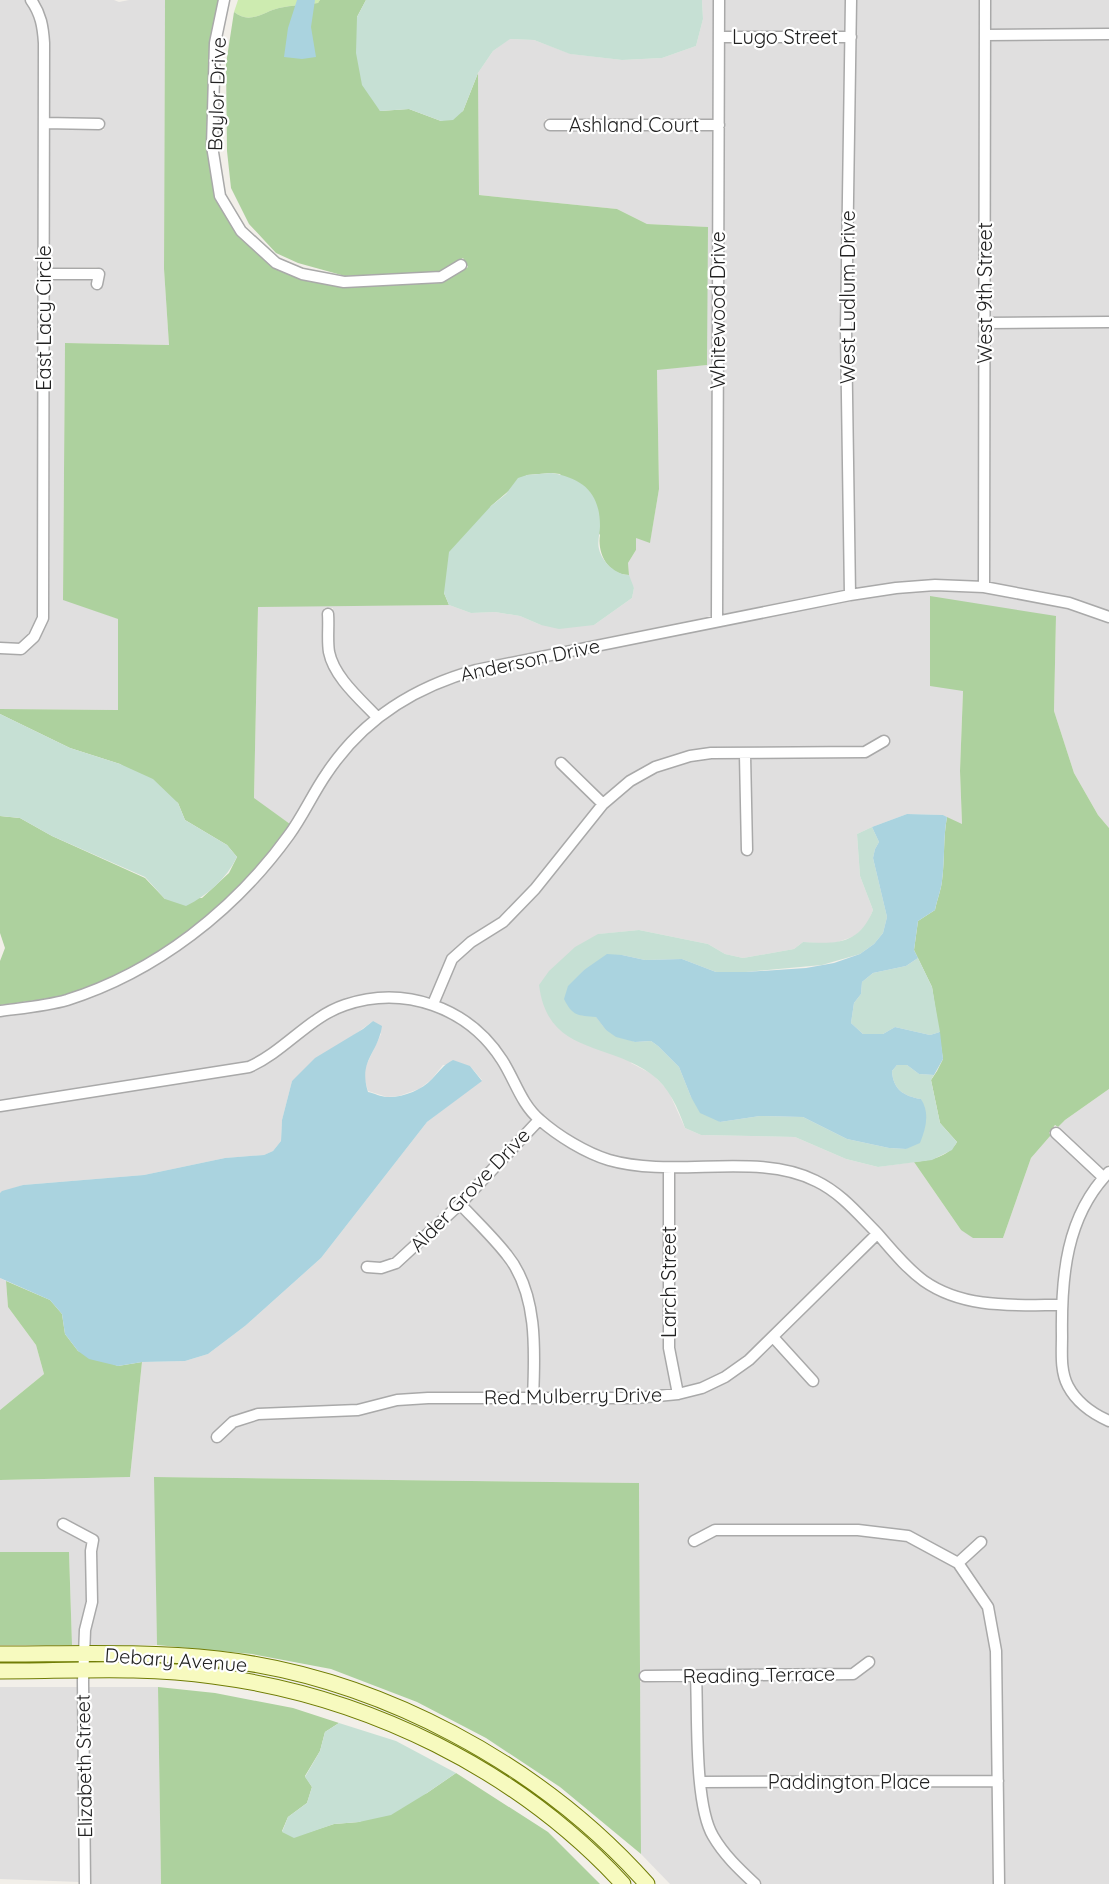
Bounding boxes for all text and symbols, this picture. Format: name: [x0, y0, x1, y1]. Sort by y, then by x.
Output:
street label: Lugo Street: [732, 24, 838, 49]
street label: Baylor Drive: [202, 36, 231, 152]
street label: Ashland Court: [569, 112, 699, 137]
street label: West Ludlum Drive: [835, 210, 860, 384]
street label: West 9th Street: [972, 222, 997, 364]
street label: Whitewood Drive: [705, 231, 730, 389]
street label: East Lacy Circle: [31, 245, 56, 391]
street label: Anderson Drive: [458, 632, 602, 687]
street label: Alder Grove Drive: [404, 1123, 535, 1257]
street label: Larch Street: [656, 1226, 681, 1338]
street label: Red Mulberry Drive: [484, 1381, 662, 1410]
street label: Debary Avenue: [104, 1642, 248, 1677]
street label: Reading Terrace: [682, 1661, 836, 1688]
street label: Elizabeth Street: [70, 1694, 97, 1838]
street label: Paddington Place: [768, 1769, 930, 1794]

